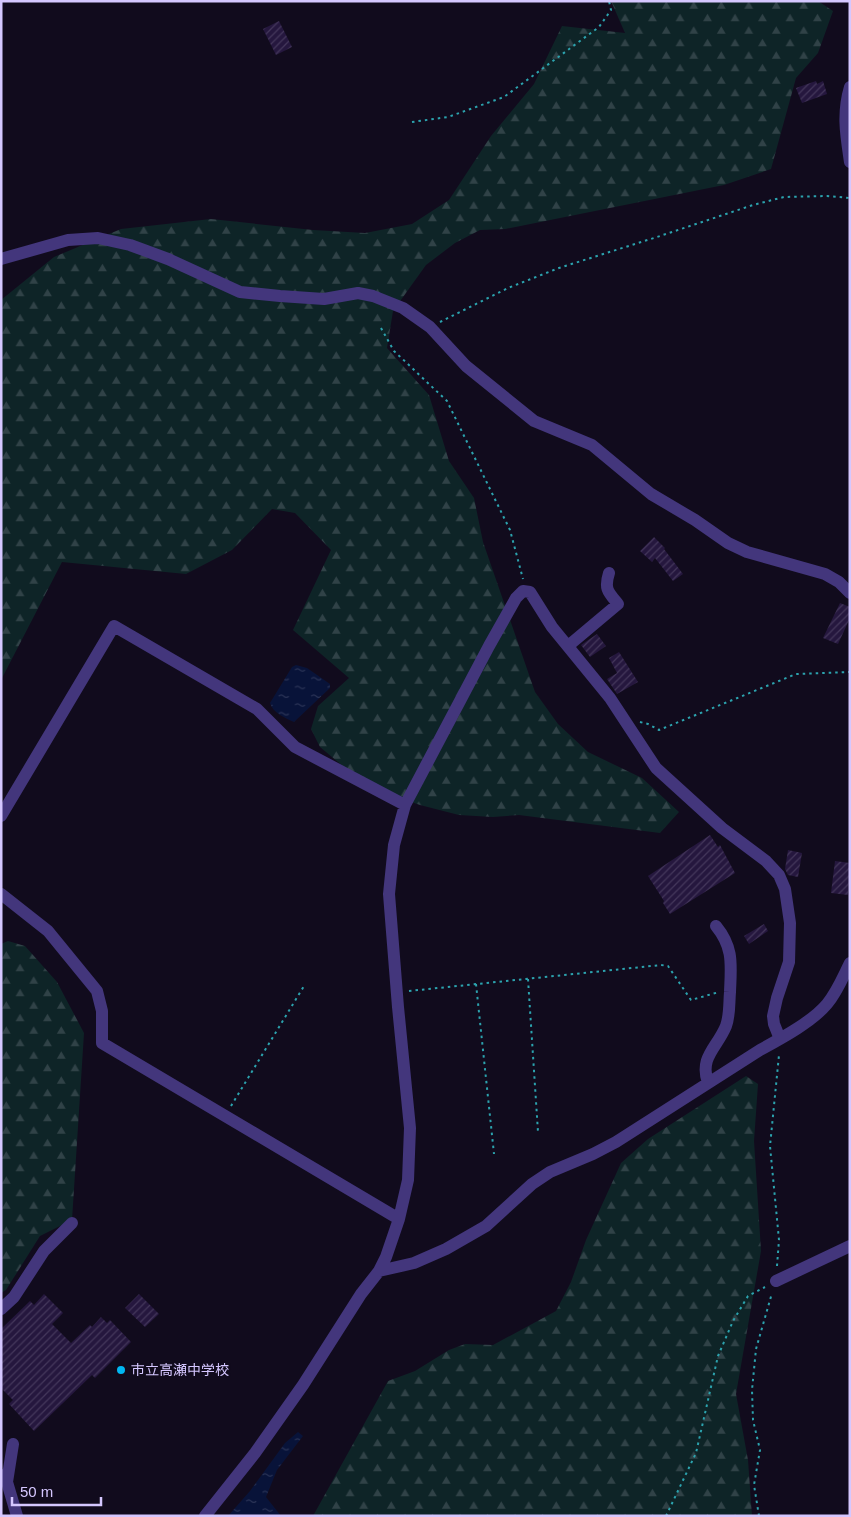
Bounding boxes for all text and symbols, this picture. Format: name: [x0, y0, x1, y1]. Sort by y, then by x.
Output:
place label: 市立高瀬中学校: [131, 1362, 229, 1378]
marker: 市立高瀬中学校: [115, 1364, 127, 1376]
scale bar: [12, 1474, 101, 1506]
text: 50 m: [20, 1483, 53, 1500]

